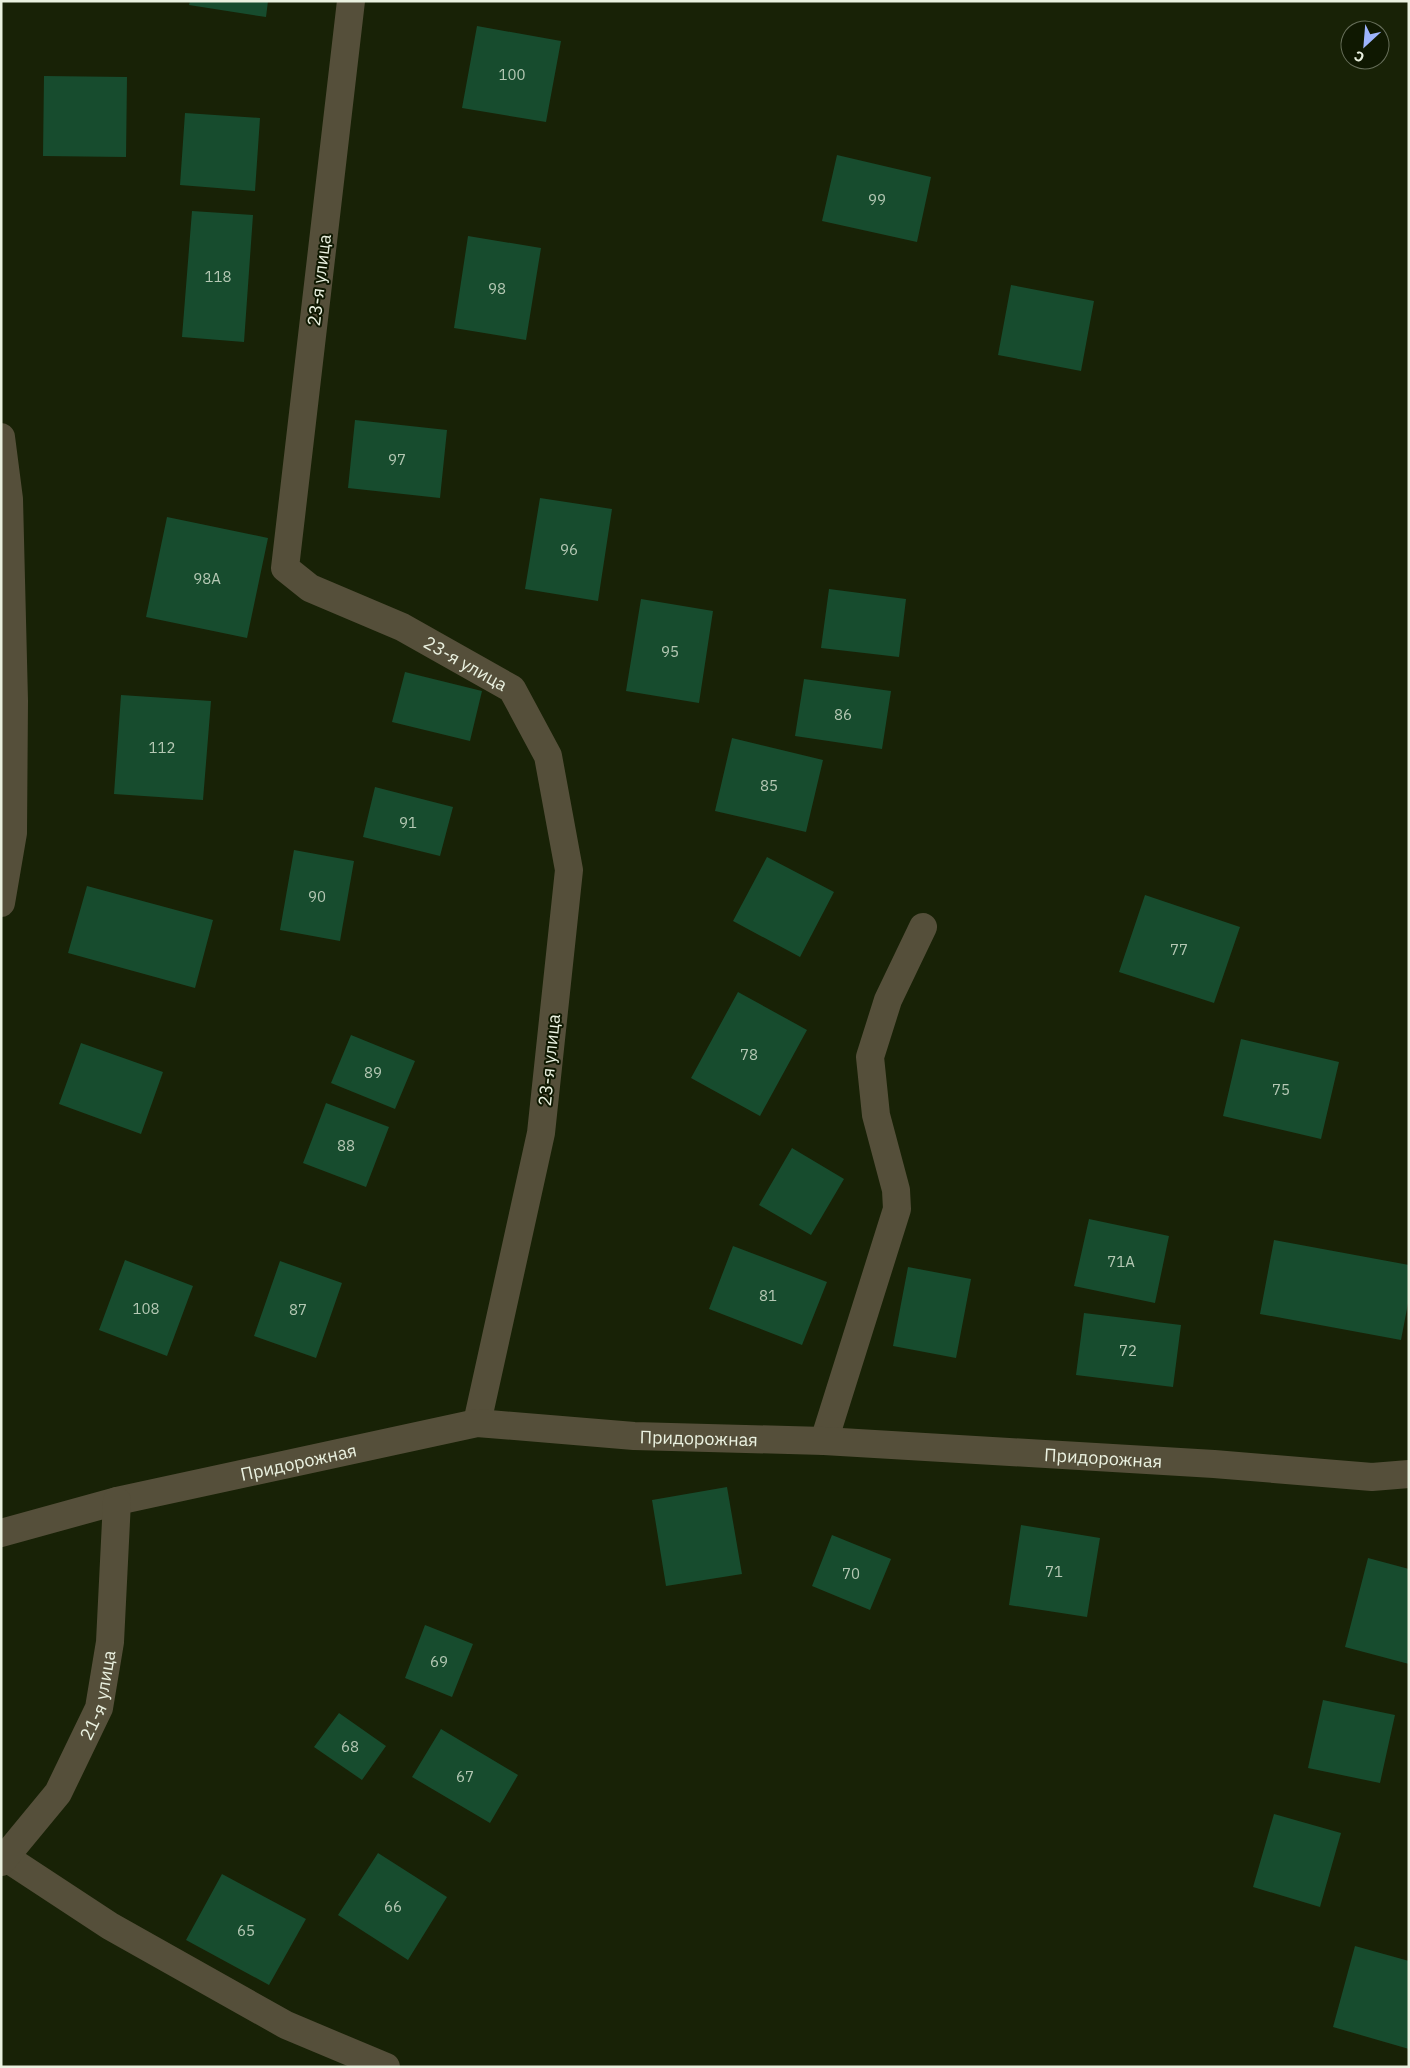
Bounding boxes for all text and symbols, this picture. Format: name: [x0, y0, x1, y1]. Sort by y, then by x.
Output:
north arrow: [1340, 20, 1390, 70]
text: С: [1351, 47, 1367, 67]
house number: 100: [498, 65, 526, 84]
house number: 99: [868, 190, 886, 209]
street label: 23-я улица: [302, 232, 336, 327]
house number: 118: [204, 267, 232, 286]
house number: 98: [488, 279, 506, 298]
house number: 97: [388, 450, 406, 469]
house number: 96: [560, 540, 578, 559]
house number: 98А: [193, 569, 221, 588]
street label: 23-я улица: [420, 630, 512, 696]
house number: 95: [661, 642, 679, 661]
house number: 86: [834, 705, 852, 724]
house number: 112: [148, 738, 176, 757]
house number: 85: [760, 776, 778, 795]
house number: 91: [399, 813, 417, 832]
house number: 90: [308, 887, 326, 906]
house number: 77: [1170, 940, 1188, 959]
street label: 23-я улица: [533, 1012, 565, 1107]
house number: 78: [740, 1045, 758, 1064]
house number: 89: [364, 1063, 382, 1082]
house number: 75: [1272, 1080, 1290, 1099]
house number: 88: [337, 1136, 355, 1155]
house number: 71А: [1107, 1252, 1135, 1271]
house number: 81: [759, 1286, 777, 1305]
house number: 108: [132, 1299, 160, 1318]
house number: 87: [289, 1300, 307, 1319]
house number: 72: [1119, 1341, 1137, 1360]
street label: Придорожная: [639, 1425, 758, 1451]
street label: Придорожная: [238, 1438, 359, 1485]
street label: Придорожная: [1043, 1443, 1163, 1472]
house number: 71: [1045, 1562, 1063, 1581]
house number: 70: [842, 1564, 860, 1583]
street label: 21-я улица: [74, 1648, 120, 1744]
house number: 69: [430, 1652, 448, 1671]
house number: 68: [341, 1737, 359, 1756]
house number: 67: [456, 1767, 474, 1786]
house number: 66: [384, 1897, 402, 1916]
house number: 65: [237, 1921, 255, 1940]

